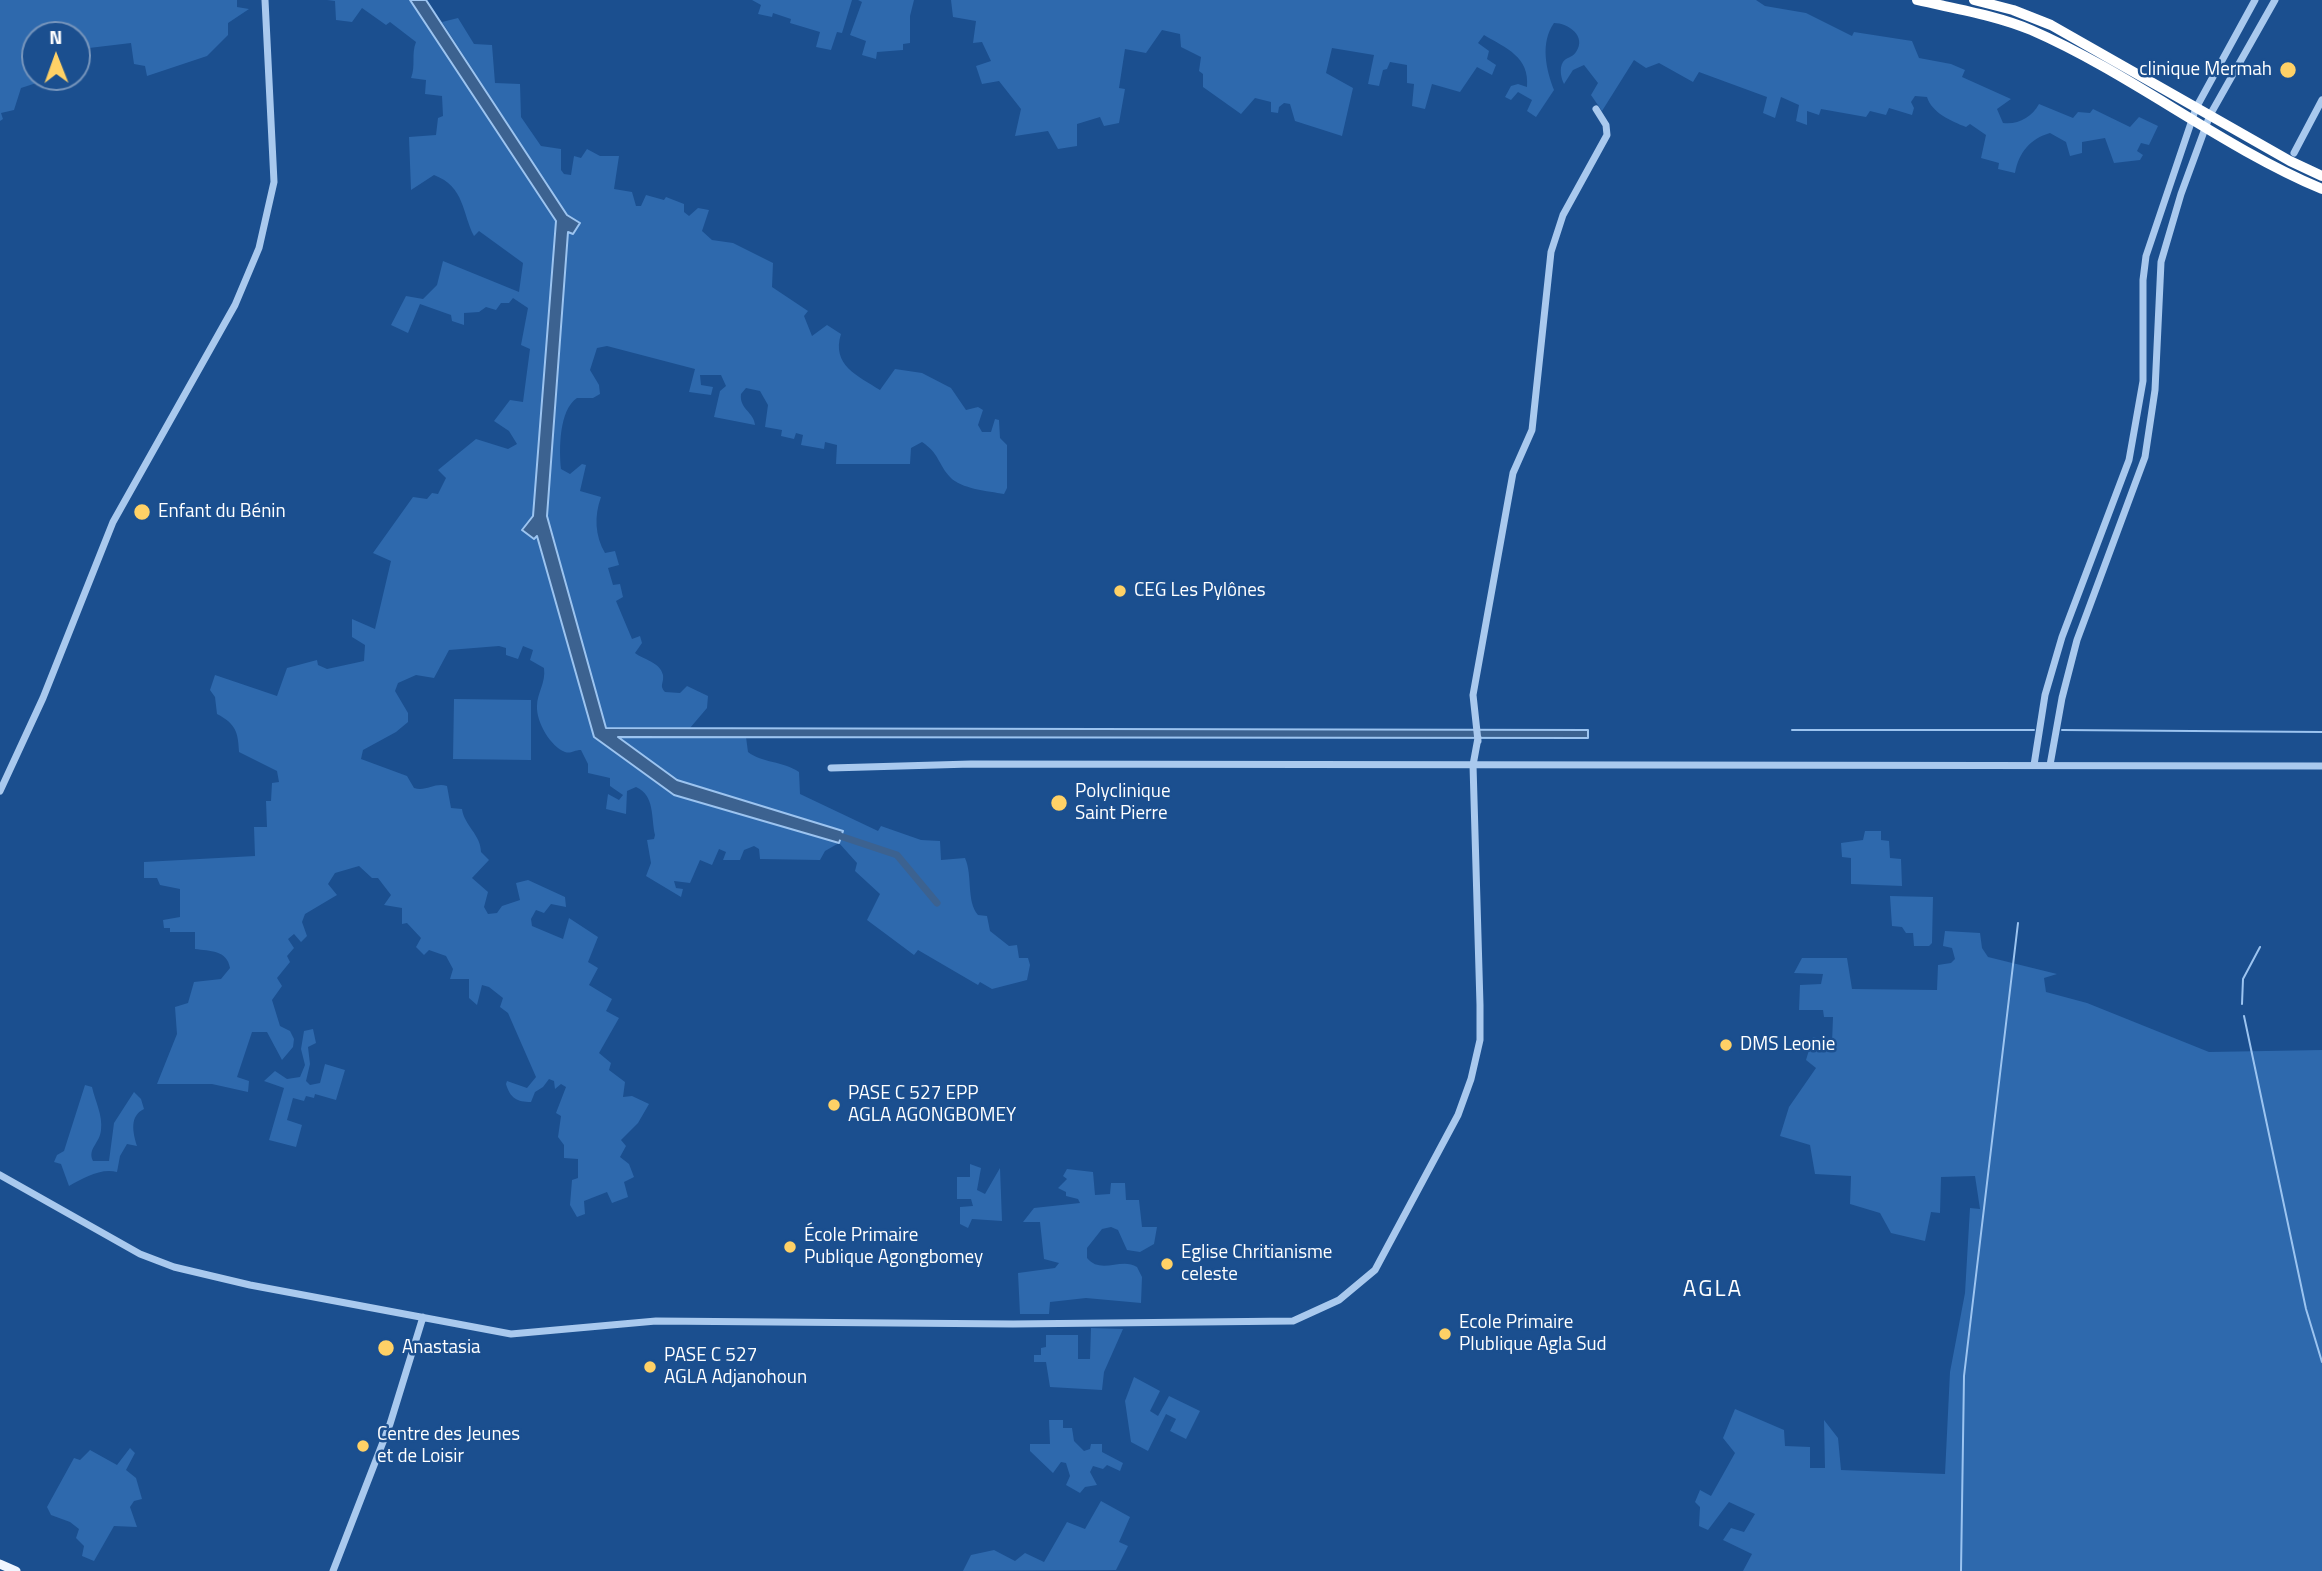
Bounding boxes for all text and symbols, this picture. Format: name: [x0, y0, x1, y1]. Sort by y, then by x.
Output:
north arrow: [21, 21, 91, 91]
text: N: [49, 22, 62, 51]
place label: clinique Mermah: [2139, 59, 2272, 81]
marker: clinique Mermah: [2278, 60, 2298, 80]
place label: Enfant du Bénin: [158, 501, 286, 523]
marker: Enfant du Bénin: [132, 502, 152, 522]
place label: CEG Les Pylônes: [1134, 580, 1266, 602]
marker: CEG Les Pylônes: [1112, 583, 1128, 599]
place label: Polyclinique Saint Pierre: [1075, 781, 1170, 825]
marker: Polyclinique Saint Pierre: [1049, 793, 1069, 813]
place label: DMS Leonie: [1740, 1034, 1835, 1056]
marker: DMS Leonie: [1718, 1037, 1734, 1053]
place label: PASE C 527 EPP AGLA AGONGBOMEY: [848, 1083, 1016, 1127]
marker: PASE C 527 EPP AGLA AGONGBOMEY: [826, 1097, 842, 1113]
place label: École Primaire Publique Agongbomey: [804, 1225, 983, 1269]
marker: École Primaire Publique Agongbomey: [782, 1239, 798, 1255]
place label: Eglise Chritianisme celeste: [1181, 1242, 1332, 1286]
marker: Eglise Chritianisme celeste: [1159, 1256, 1175, 1272]
district label: AGLA: [1683, 1276, 1743, 1304]
place label: Ecole Primaire Plublique Agla Sud: [1459, 1312, 1607, 1356]
marker: Ecole Primaire Plublique Agla Sud: [1437, 1326, 1453, 1342]
place label: Anastasia: [402, 1337, 481, 1359]
marker: Anastasia: [376, 1338, 396, 1358]
place label: PASE C 527 AGLA Adjanohoun: [664, 1345, 807, 1389]
marker: PASE C 527 AGLA Adjanohoun: [642, 1359, 658, 1375]
place label: Centre des Jeunes et de Loisir: [377, 1424, 520, 1468]
marker: Centre des Jeunes et de Loisir: [355, 1438, 371, 1454]

